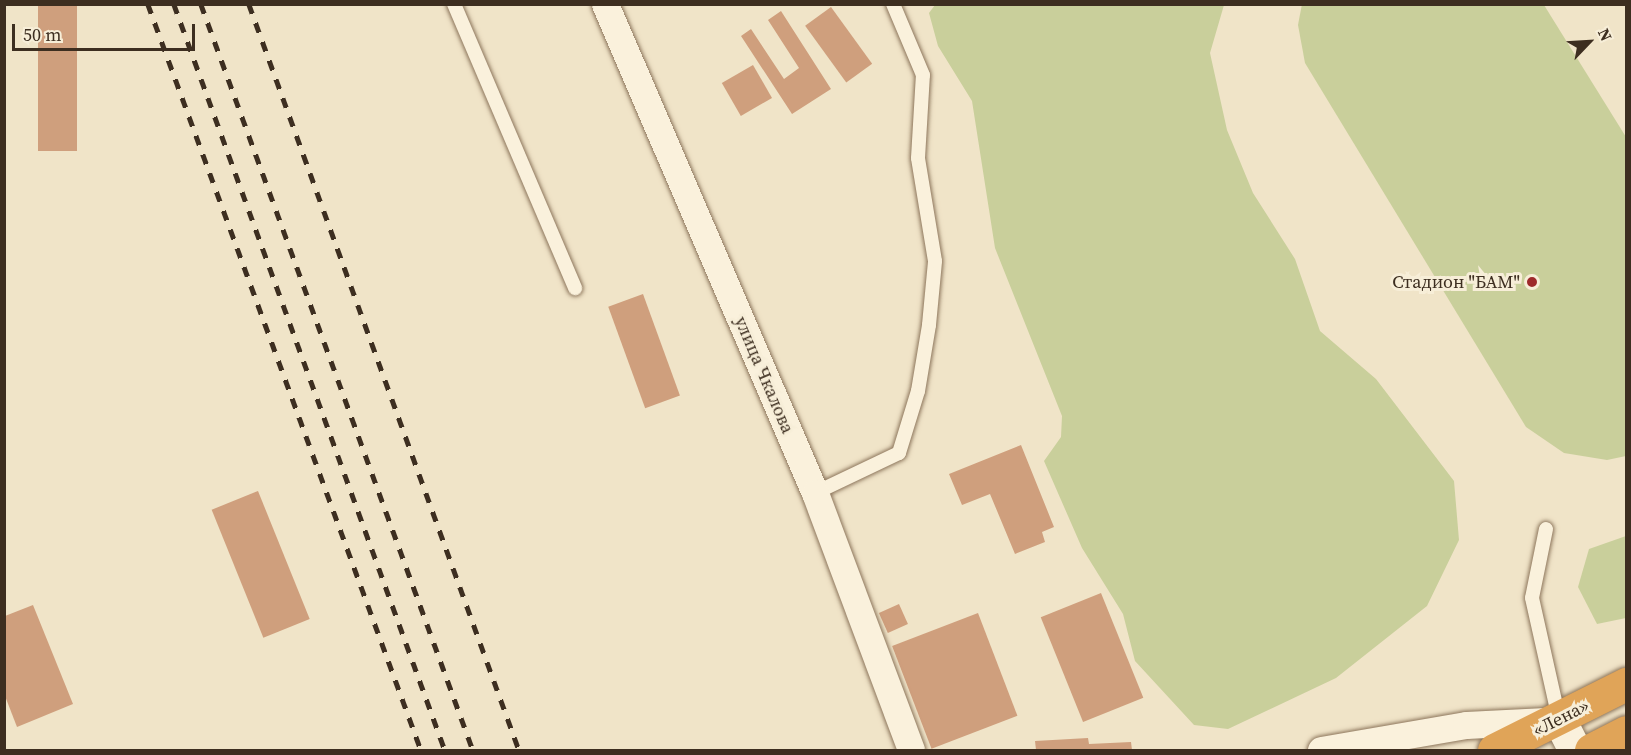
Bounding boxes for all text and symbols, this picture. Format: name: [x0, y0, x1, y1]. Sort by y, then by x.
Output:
scale bar: [15, 12, 198, 50]
north arrow: [1559, 12, 1619, 72]
text: 50 m: [23, 22, 61, 47]
text: N: [1593, 24, 1618, 44]
place label: Стадион "БАМ": [1392, 271, 1520, 293]
marker: Стадион "БАМ": [1525, 275, 1539, 289]
street label: улица Чкалова: [730, 313, 798, 437]
street label: «Лена»: [1530, 695, 1592, 741]

